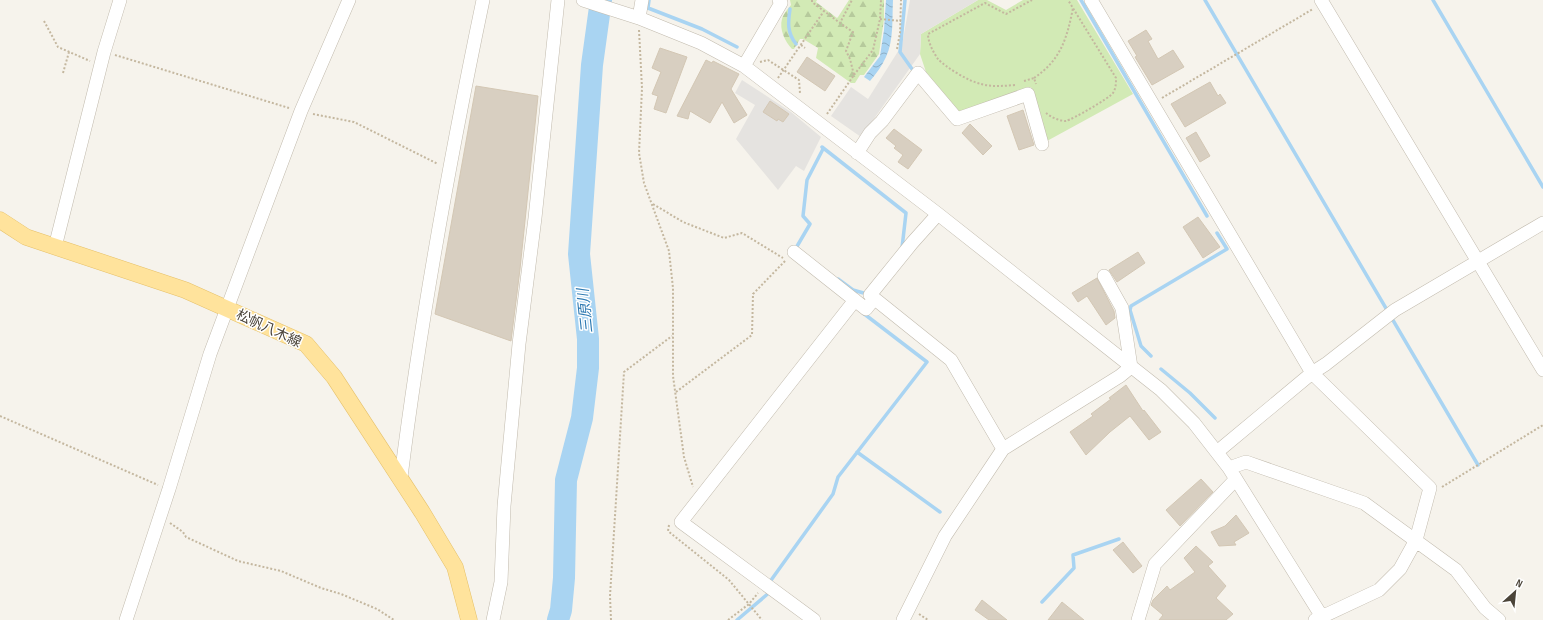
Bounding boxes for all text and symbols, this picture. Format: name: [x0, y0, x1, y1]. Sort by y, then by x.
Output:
water label: 三原川: [573, 286, 597, 334]
street label: 松帆八木線: [233, 306, 304, 351]
north arrow: [1495, 572, 1535, 612]
text: N: [1514, 576, 1525, 591]

